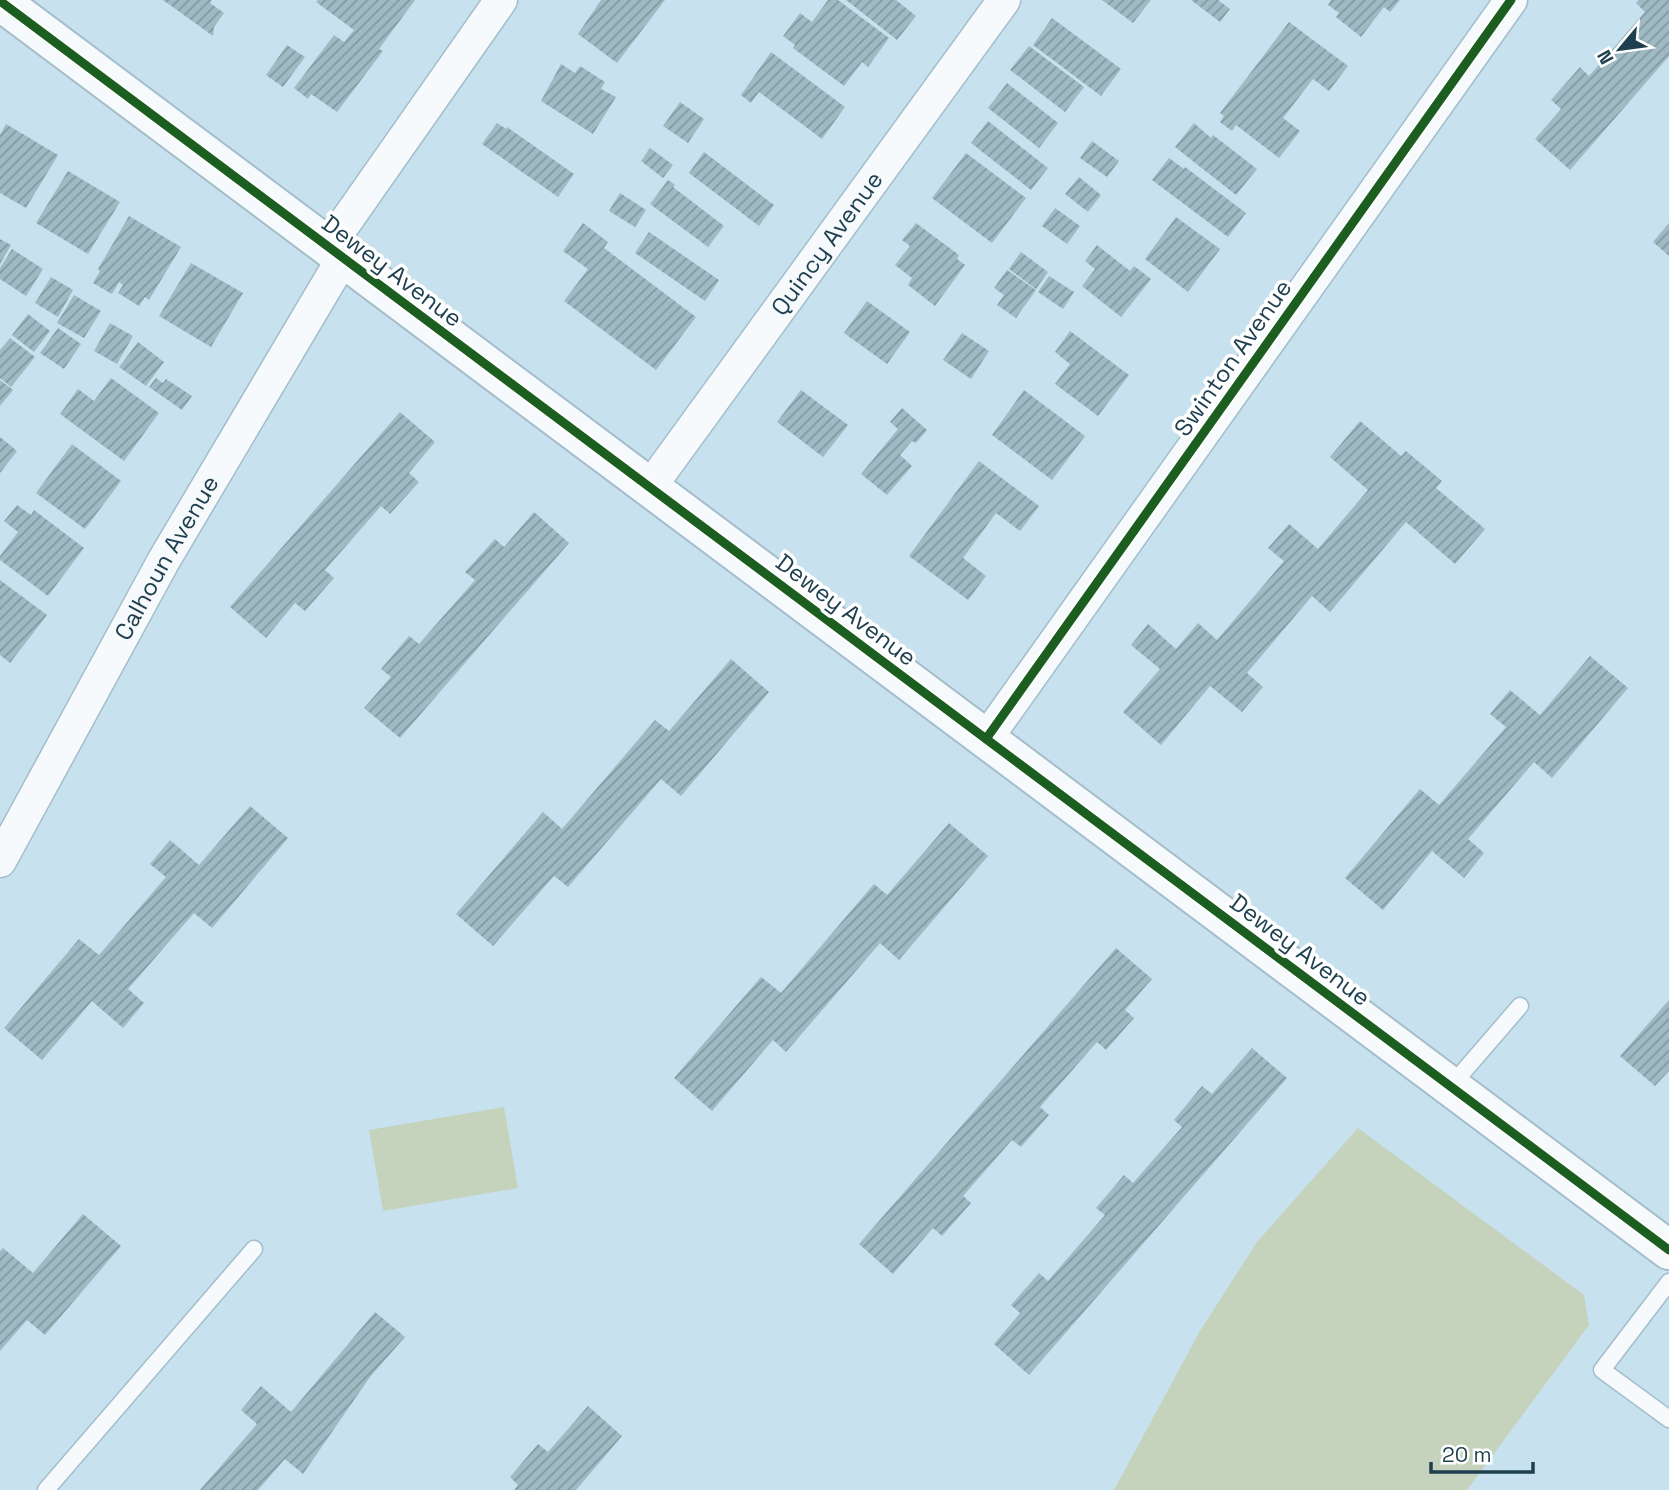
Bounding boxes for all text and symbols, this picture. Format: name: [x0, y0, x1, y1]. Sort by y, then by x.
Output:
north arrow: [1585, 14, 1655, 84]
text: N: [1592, 45, 1620, 69]
street label: Quincy Avenue: [764, 165, 889, 322]
street label: Dewey Avenue: [316, 208, 469, 334]
street label: Swinton Avenue: [1167, 273, 1298, 442]
street label: Calhoun Avenue: [107, 470, 226, 645]
street label: Dewey Avenue: [770, 547, 923, 673]
street label: Dewey Avenue: [1224, 887, 1377, 1013]
scale bar: [1431, 1430, 1532, 1474]
text: 20 m: [1442, 1441, 1492, 1468]

